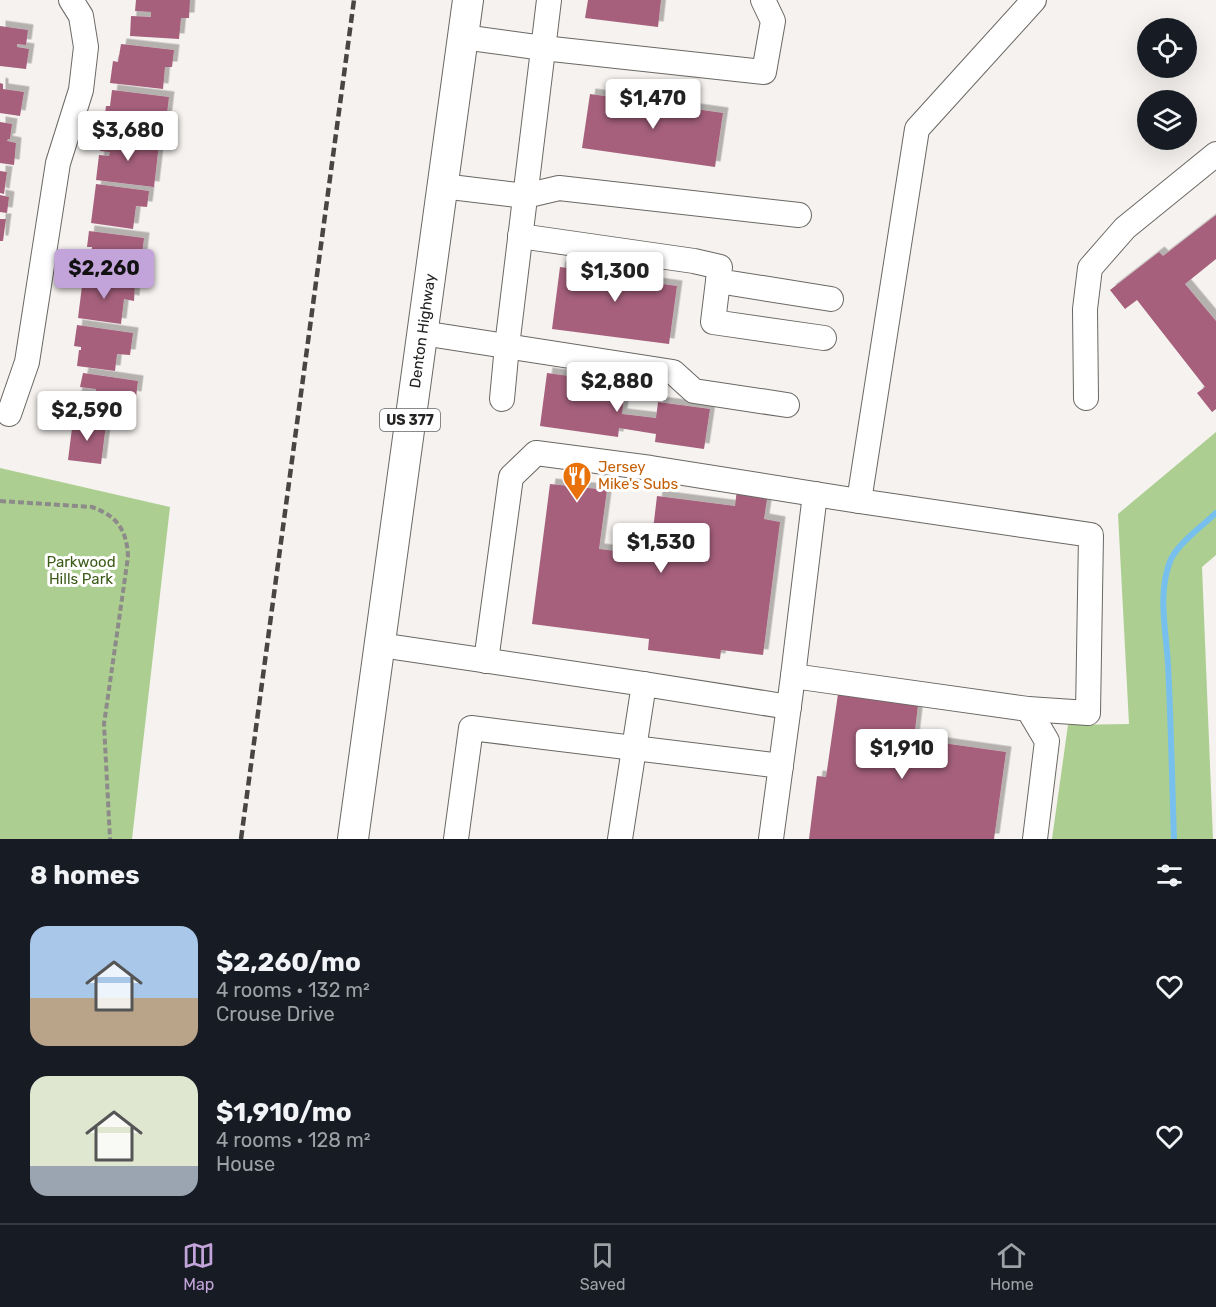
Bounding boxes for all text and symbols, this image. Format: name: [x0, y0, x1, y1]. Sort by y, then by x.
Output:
map controls: [1137, 18, 1197, 150]
button: locate: [1137, 18, 1197, 78]
pin: $1,470: [604, 79, 702, 130]
text: $1,470: [620, 86, 686, 110]
button: layers: [1137, 90, 1197, 150]
pin: $3,680: [79, 111, 177, 162]
text: $3,680: [92, 118, 164, 142]
pin: $2,260: [55, 249, 153, 300]
pin: $1,300: [566, 252, 664, 303]
text: $2,260: [68, 256, 140, 280]
text: $1,300: [580, 259, 650, 283]
street label: Denton Highway: [406, 272, 439, 389]
pin: $2,880: [568, 362, 666, 413]
text: $2,880: [581, 369, 653, 393]
pin: $2,590: [38, 391, 136, 442]
text: $2,590: [51, 398, 123, 422]
road number: US 377: [380, 409, 440, 431]
place label: Jersey Mike's Subs: [598, 458, 678, 493]
restaurant icon: Jersey Mike's Subs: [561, 460, 593, 502]
pin: $1,530: [612, 523, 710, 574]
text: $1,530: [627, 530, 695, 554]
park label: Parkwood Hills Park: [46, 553, 116, 588]
pin: $1,910: [853, 729, 951, 780]
text: $1,910: [870, 736, 934, 760]
icon: filters: [1153, 859, 1186, 892]
text: 8 homes: [30, 860, 140, 891]
text: $2,260/mo: [216, 947, 361, 978]
icon: home: [78, 950, 150, 1022]
icon: heart: [1153, 970, 1186, 1003]
text: 4 rooms · 132 m²: [216, 978, 370, 1002]
text: Crouse Drive: [216, 1002, 335, 1026]
text: $1,910/mo: [216, 1097, 352, 1128]
icon: home: [78, 1100, 150, 1172]
icon: heart: [1153, 1120, 1186, 1153]
text: 4 rooms · 128 m²: [216, 1128, 371, 1152]
text: House: [216, 1152, 275, 1176]
tab: Map: [182, 1239, 215, 1294]
tab: Saved: [580, 1239, 625, 1294]
tab: Home: [990, 1239, 1034, 1294]

